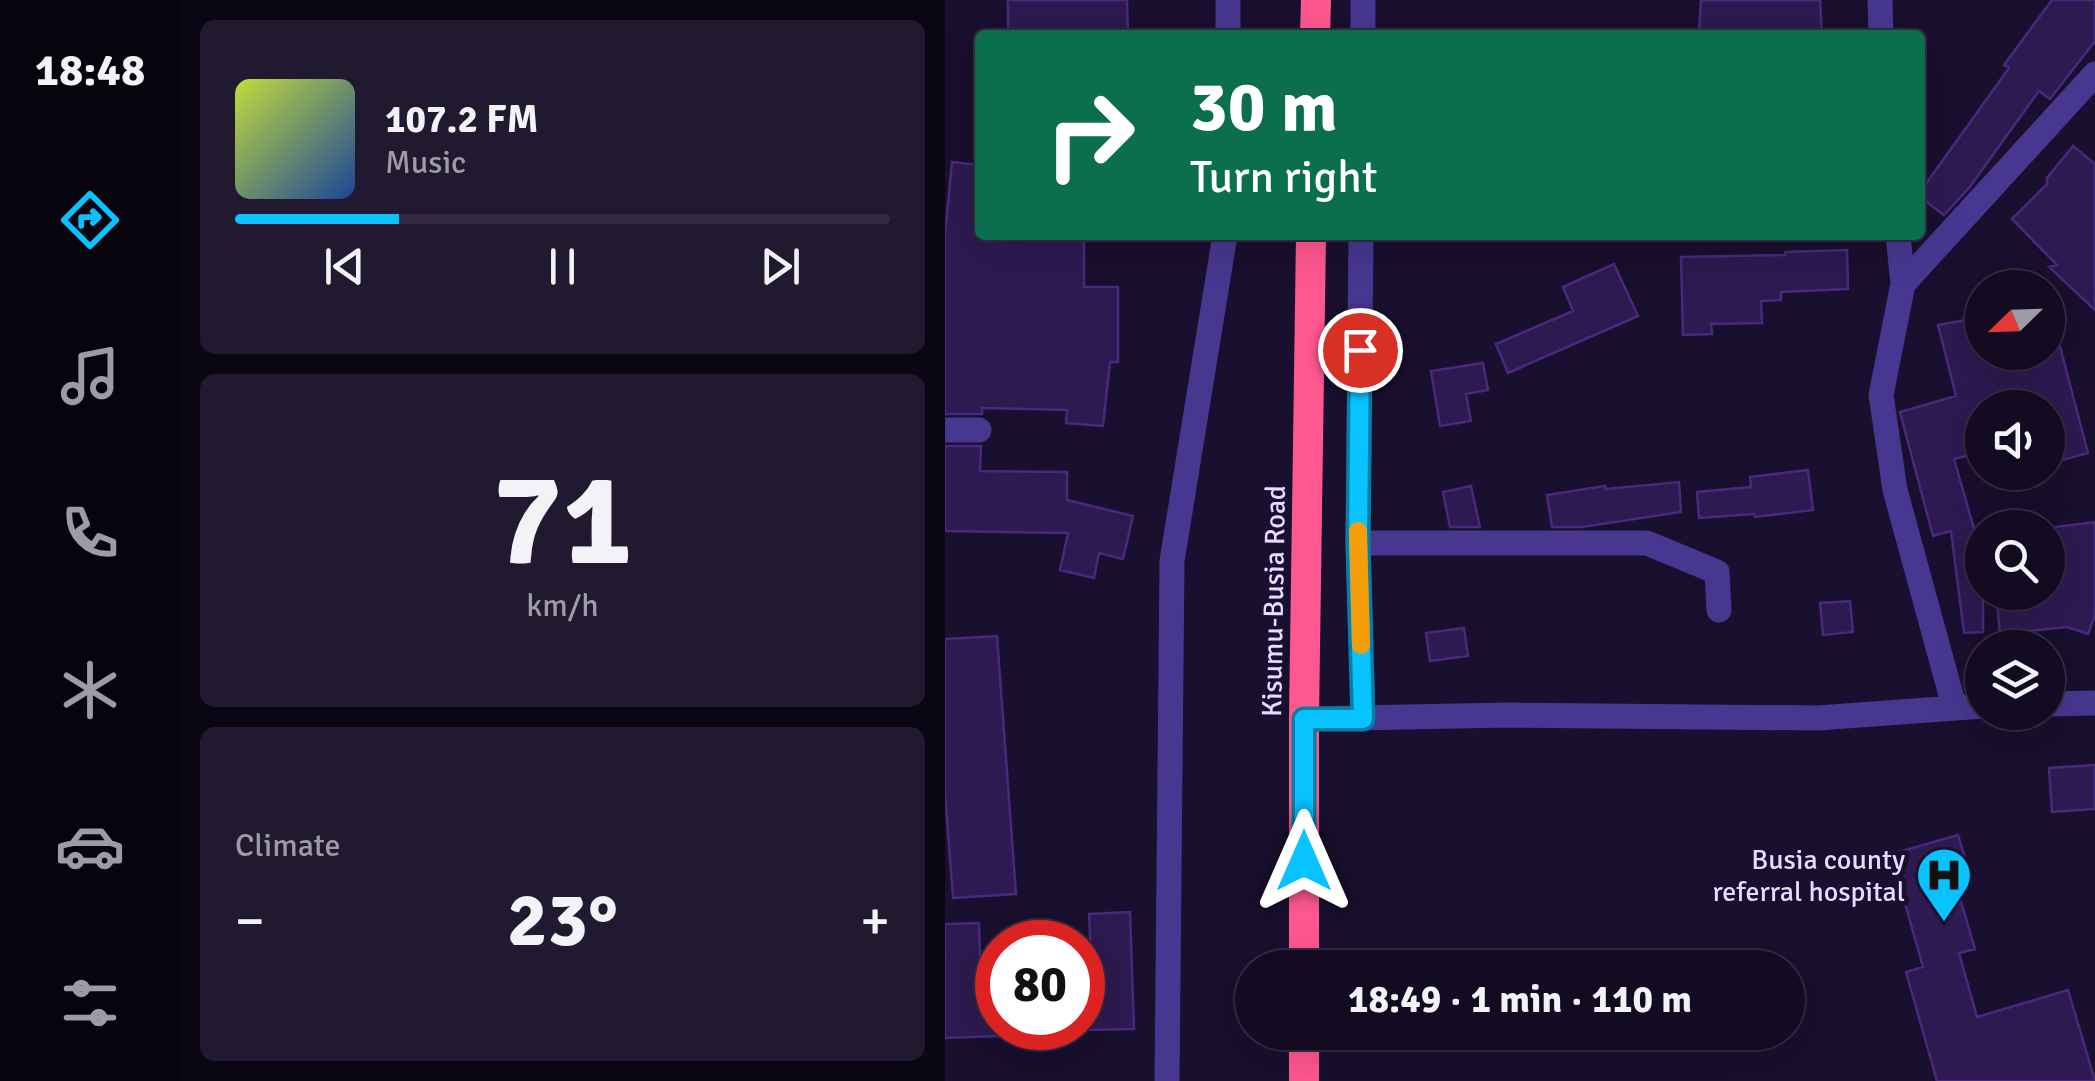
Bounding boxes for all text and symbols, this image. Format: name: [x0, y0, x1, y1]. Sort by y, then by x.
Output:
text: 18:48: [35, 43, 145, 98]
text: 30 m: [1190, 64, 1338, 150]
icon: right: [1025, 70, 1155, 200]
text: 107.2 FM: [385, 96, 538, 143]
text: Music: [385, 143, 466, 182]
text: Turn right: [1190, 150, 1378, 205]
icon: directions: [55, 185, 125, 255]
icon: previous: [317, 239, 372, 294]
icon: pause: [535, 239, 590, 294]
icon: next: [753, 239, 808, 294]
north arrow: [1965, 270, 2065, 370]
map controls: [1965, 270, 2065, 730]
pin: [1318, 308, 1403, 393]
icon: arrive: [1333, 323, 1388, 378]
icon: music: [55, 341, 125, 411]
button: sound: [1965, 390, 2065, 490]
text: 71: [492, 441, 633, 601]
street label: Kisumu-Busia Road: [1255, 485, 1293, 717]
icon: phone: [55, 498, 125, 568]
button: search: [1965, 510, 2065, 610]
text: km/h: [526, 586, 599, 625]
button: layers: [1965, 630, 2065, 730]
icon: climate: [55, 655, 125, 725]
position arrow: [1252, 809, 1356, 913]
icon: car: [55, 811, 125, 881]
text: Climate: [235, 826, 341, 865]
place label: Busia county referral hospital: [1713, 843, 1905, 909]
hospital icon: Busia county referral hospital: [1914, 845, 1974, 924]
text: 23°: [507, 874, 618, 967]
text: −: [235, 887, 265, 955]
text: +: [860, 887, 890, 955]
speed limit sign: 80: [975, 920, 1105, 1050]
icon: filters: [55, 968, 125, 1038]
text: 18:49 · 1 min · 110 m: [1348, 976, 1692, 1023]

